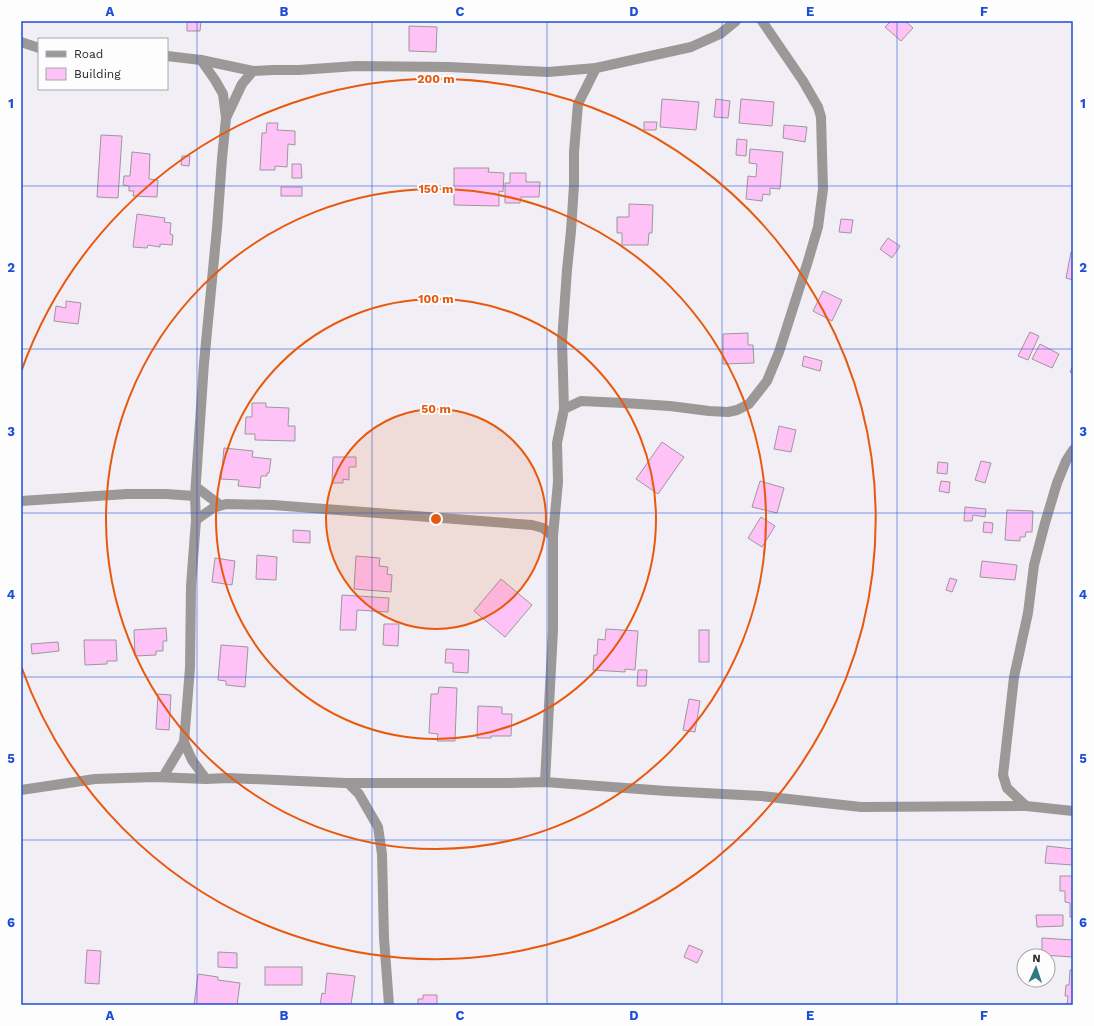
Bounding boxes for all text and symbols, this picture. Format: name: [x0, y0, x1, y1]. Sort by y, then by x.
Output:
text: A: [106, 4, 115, 19]
text: B: [280, 4, 289, 19]
text: C: [456, 4, 465, 19]
text: D: [629, 4, 639, 19]
text: E: [806, 4, 814, 19]
text: F: [980, 4, 988, 19]
legend: [38, 38, 168, 90]
text: Road: [74, 47, 103, 61]
text: Building: [74, 67, 121, 81]
text: 200 m: [417, 72, 455, 86]
text: 1: [8, 96, 14, 111]
text: 1: [1080, 96, 1086, 111]
text: 150 m: [419, 182, 453, 196]
text: 2: [7, 260, 15, 275]
text: 2: [1079, 260, 1087, 275]
text: 100 m: [418, 292, 454, 306]
text: 50 m: [421, 402, 451, 416]
text: 3: [7, 424, 15, 439]
text: 3: [1079, 424, 1087, 439]
centre of rings: [429, 512, 443, 526]
text: 4: [7, 587, 16, 602]
text: 4: [1079, 587, 1088, 602]
text: 5: [7, 751, 15, 766]
text: 5: [1079, 751, 1087, 766]
text: 6: [7, 915, 15, 930]
text: 6: [1079, 915, 1087, 930]
north arrow: [1016, 948, 1056, 988]
text: N: [1032, 952, 1041, 965]
text: A: [106, 1008, 115, 1023]
text: B: [280, 1008, 289, 1023]
text: C: [456, 1008, 465, 1023]
text: D: [629, 1008, 639, 1023]
text: E: [806, 1008, 814, 1023]
text: F: [980, 1008, 988, 1023]

